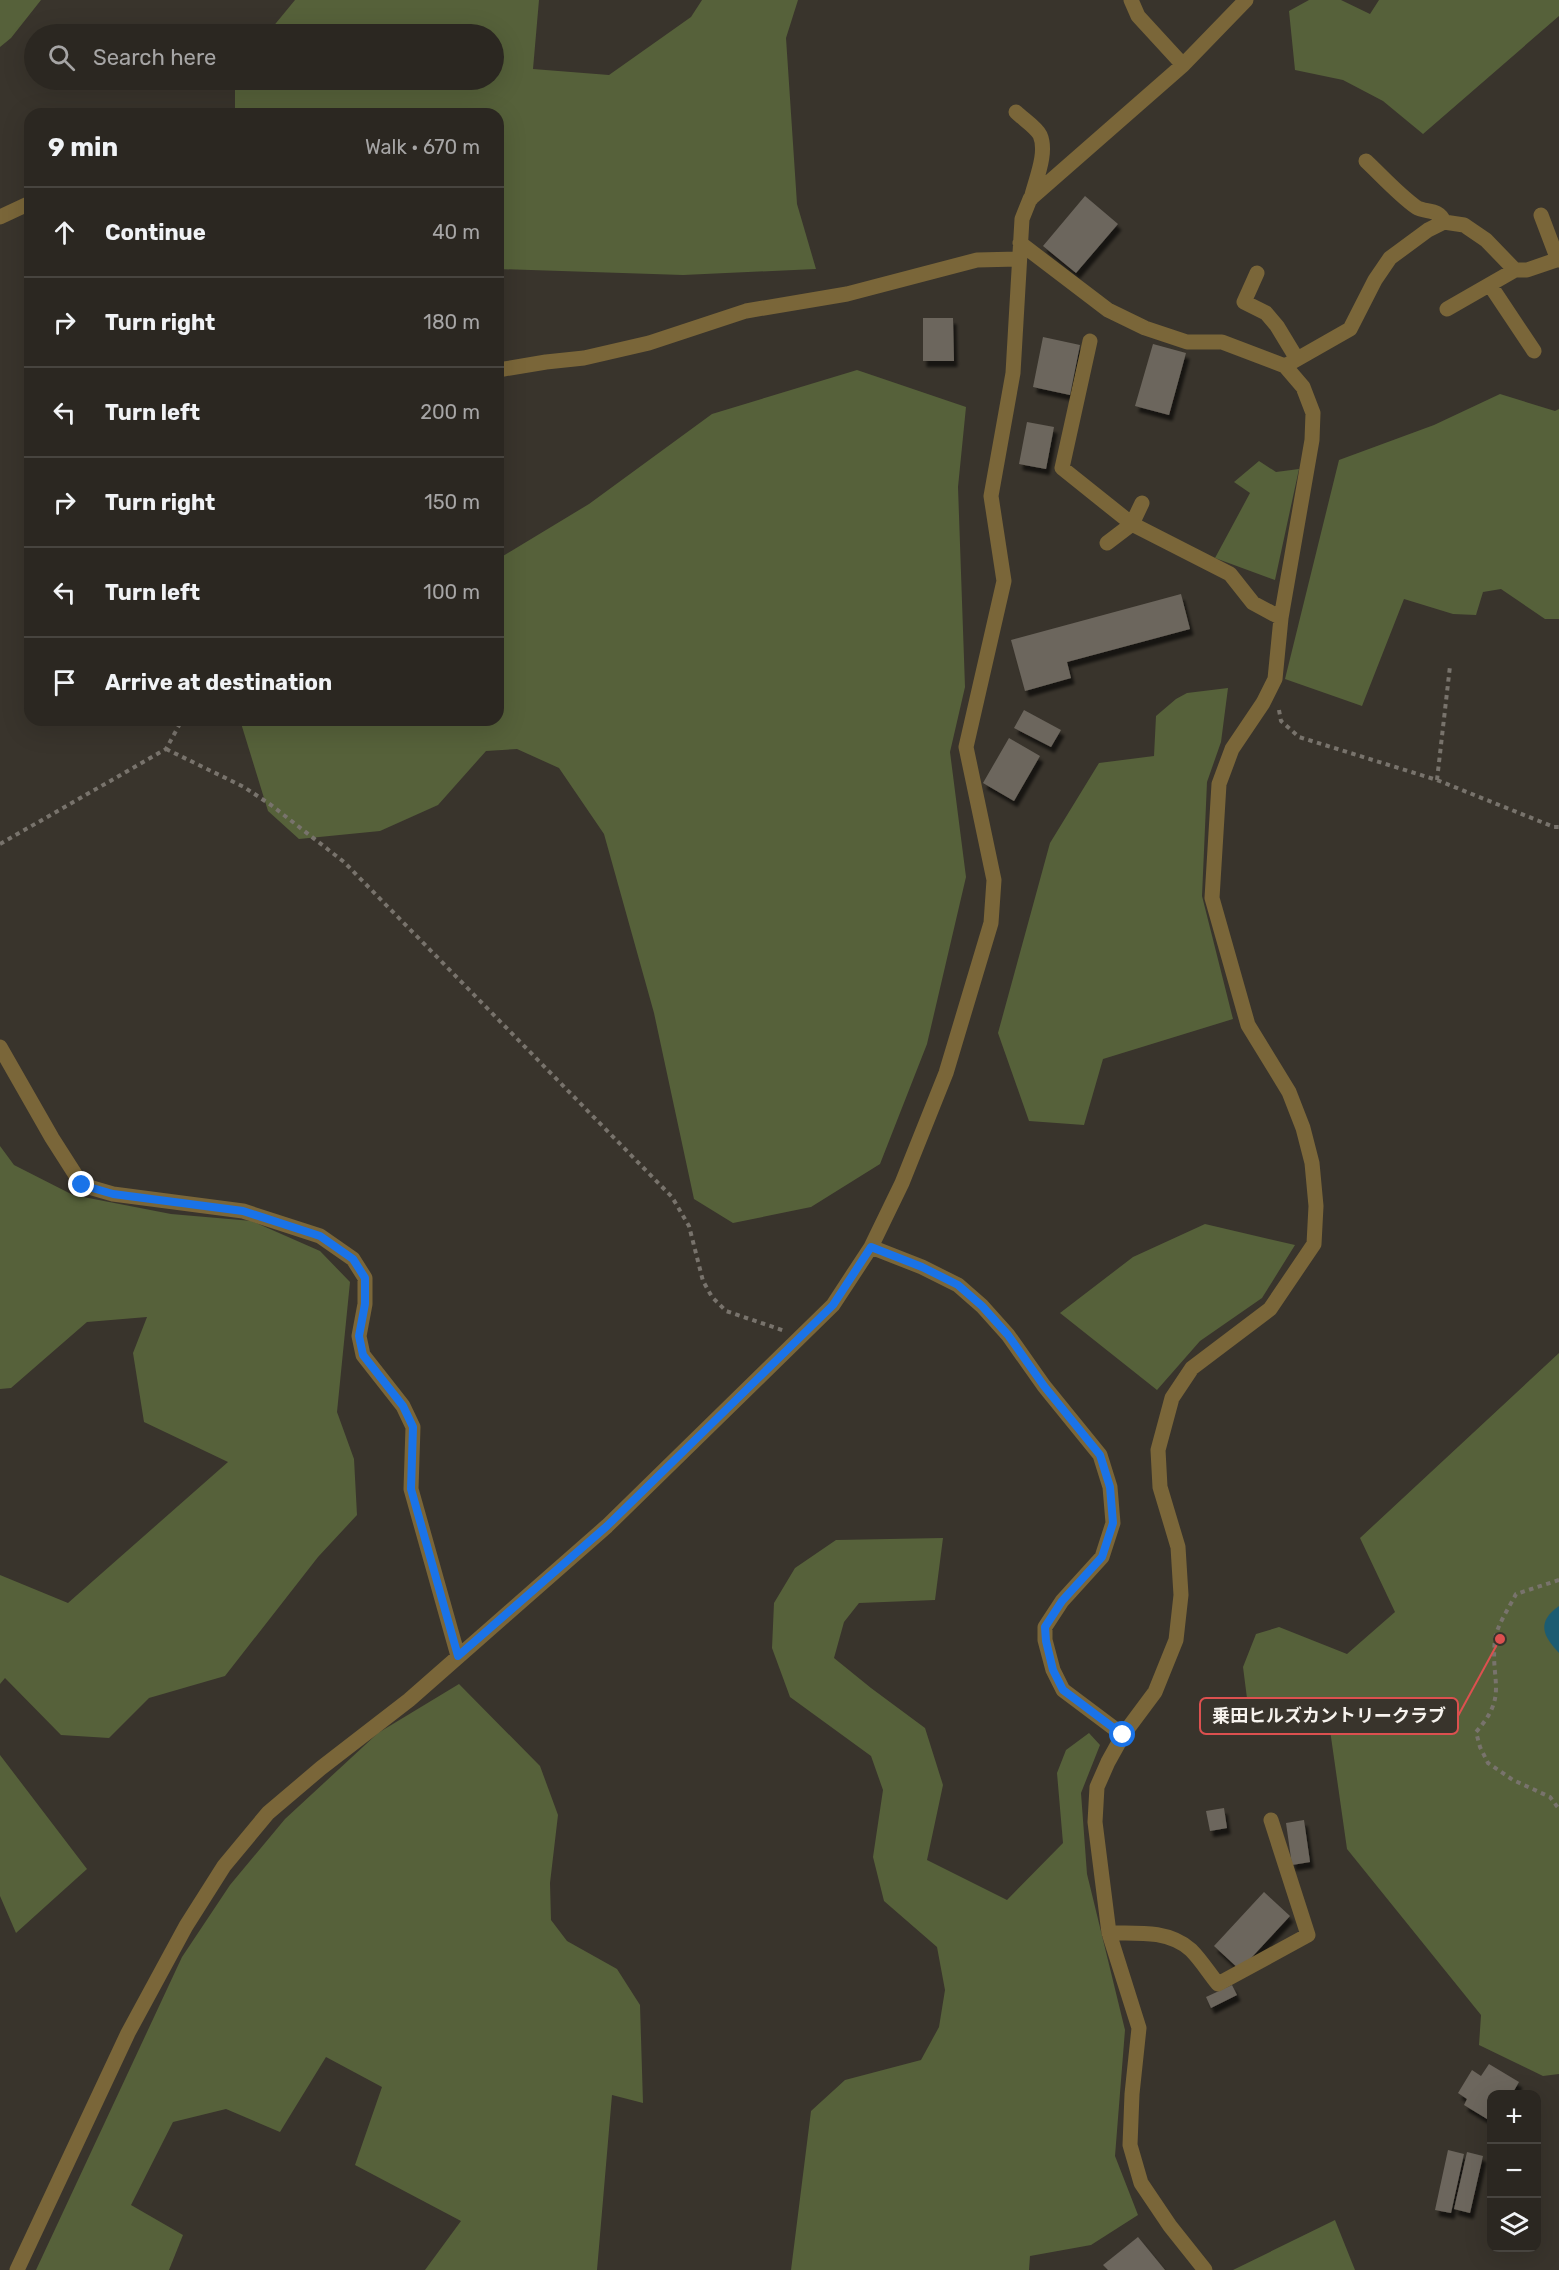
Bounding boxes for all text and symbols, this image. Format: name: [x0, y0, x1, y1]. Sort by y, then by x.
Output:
search box: [24, 24, 504, 90]
icon: search: [45, 41, 78, 74]
text: Search here: [93, 44, 216, 71]
text: 9 min: [48, 132, 118, 163]
text: Walk · 670 m: [365, 135, 480, 159]
icon: ahead: [48, 216, 81, 249]
text: Continue: [105, 219, 206, 246]
text: 40 m: [432, 220, 480, 244]
icon: right: [48, 306, 81, 339]
text: Turn right: [105, 309, 215, 336]
text: 180 m: [423, 310, 480, 334]
icon: left: [48, 396, 81, 429]
text: Turn left: [105, 399, 200, 426]
text: 200 m: [420, 400, 480, 424]
icon: right: [48, 486, 81, 519]
text: Turn right: [105, 489, 215, 516]
text: 150 m: [424, 490, 480, 514]
icon: left: [48, 576, 81, 609]
text: Turn left: [105, 579, 200, 606]
text: 100 m: [423, 580, 480, 604]
icon: arrive: [48, 666, 81, 699]
text: Arrive at destination: [105, 669, 332, 696]
route end: [68, 1171, 94, 1197]
callout: 乗田ヒルズカントリークラブ: [1200, 1698, 1458, 1734]
text: 乗田ヒルズカントリークラブ: [1212, 1705, 1446, 1727]
route start: [1109, 1721, 1135, 1747]
map controls: [1487, 2090, 1541, 2252]
button: +: [1487, 2090, 1541, 2144]
button: −: [1487, 2144, 1541, 2198]
button: layers: [1487, 2198, 1541, 2252]

